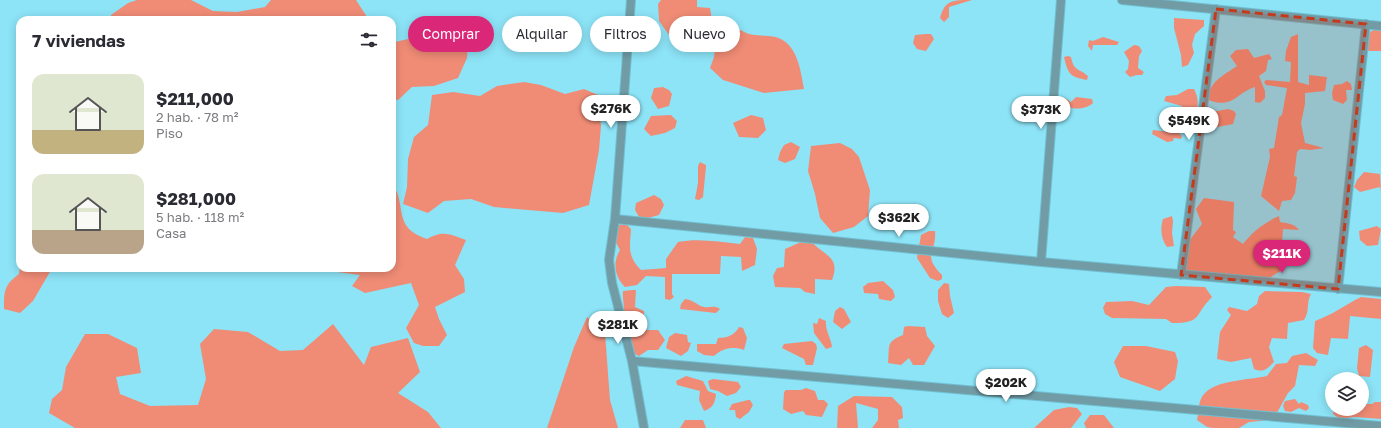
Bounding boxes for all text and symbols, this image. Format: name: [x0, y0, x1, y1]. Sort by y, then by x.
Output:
chip: Comprar: [408, 16, 494, 52]
chip: Alquilar: [502, 16, 582, 52]
chip: Filtros: [590, 16, 661, 52]
chip: Nuevo: [669, 16, 740, 52]
icon: filters: [358, 29, 380, 51]
text: 7 viviendas: [32, 30, 125, 51]
text: $211,000: [156, 88, 234, 109]
icon: home: [64, 90, 112, 138]
pin: $276K: [583, 95, 639, 129]
pin: $373K: [1013, 96, 1069, 130]
text: $276K: [590, 100, 632, 116]
text: $373K: [1020, 101, 1062, 117]
pin: $549K: [1161, 107, 1217, 141]
text: 2 hab. · 78 m²: [156, 109, 238, 125]
text: $549K: [1168, 112, 1210, 128]
text: Piso: [156, 125, 183, 141]
text: $281,000: [156, 188, 236, 209]
icon: home: [64, 190, 112, 238]
pin: $362K: [871, 204, 927, 238]
text: 5 hab. · 118 m²: [156, 209, 244, 225]
text: $362K: [878, 209, 920, 225]
text: Casa: [156, 225, 186, 241]
pin: $211K: [1254, 240, 1310, 274]
text: $211K: [1262, 245, 1302, 261]
pin: $281K: [590, 311, 646, 345]
text: $281K: [597, 316, 639, 332]
pin: $202K: [978, 369, 1034, 403]
map controls: [1325, 372, 1369, 416]
button: layers: [1325, 372, 1369, 416]
text: $202K: [985, 374, 1027, 390]

